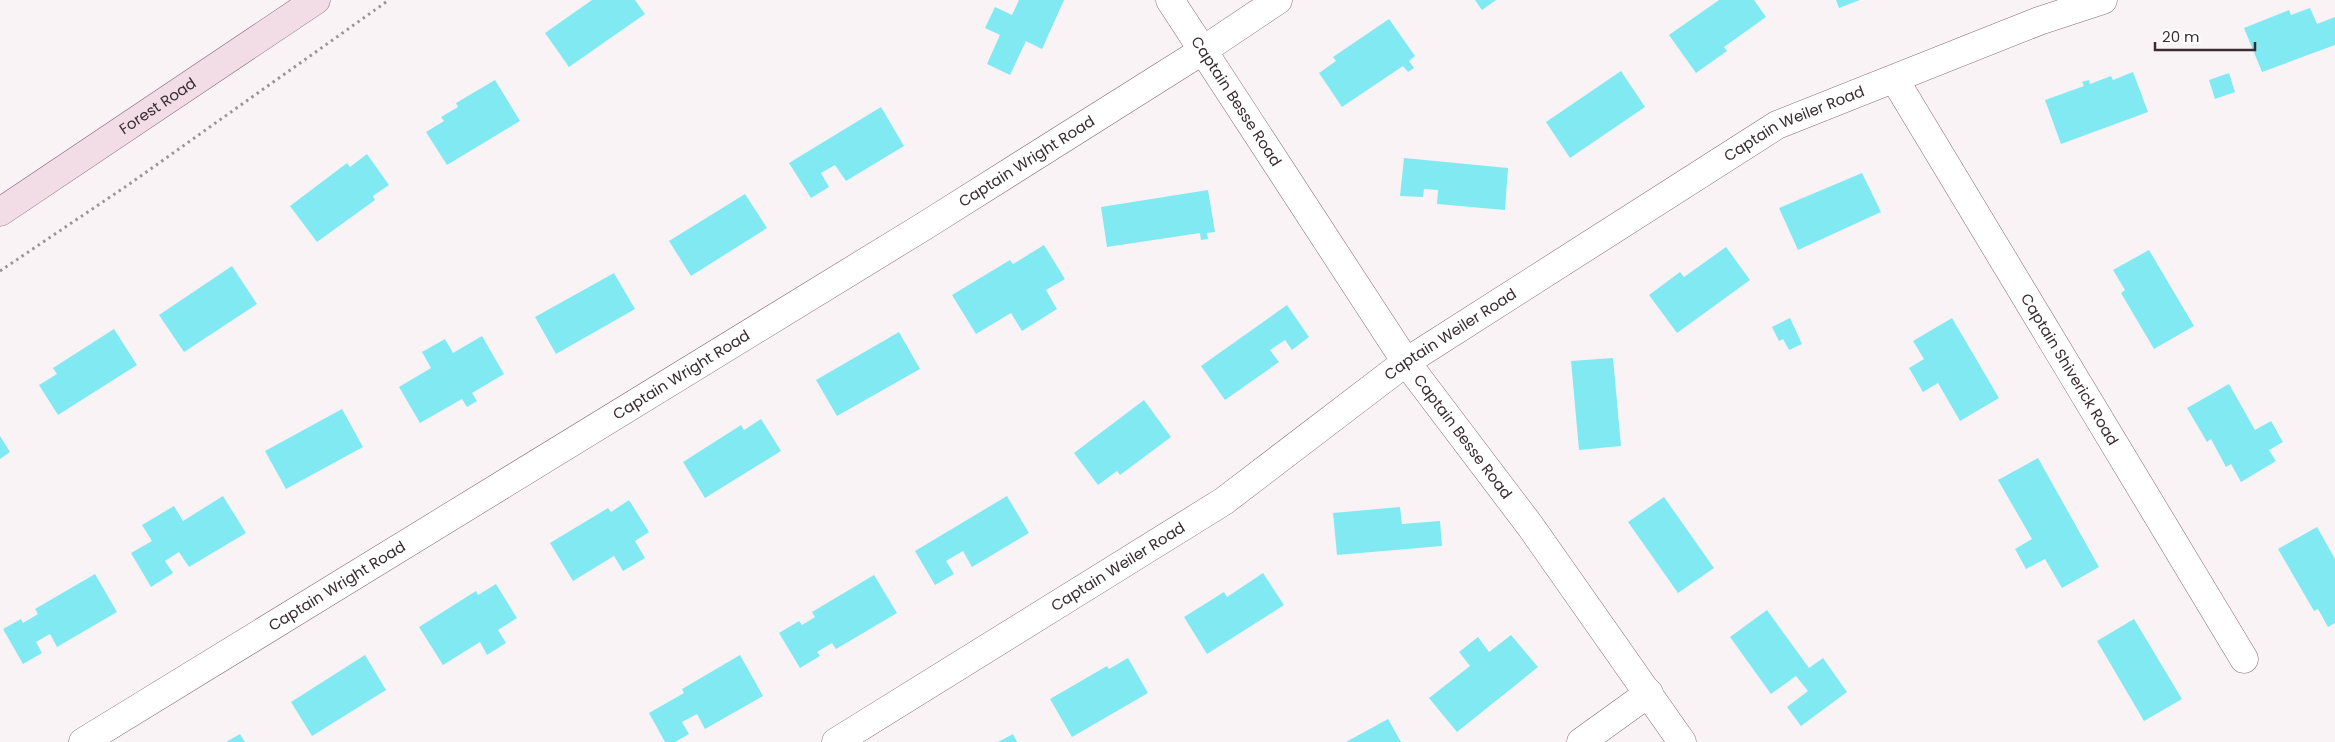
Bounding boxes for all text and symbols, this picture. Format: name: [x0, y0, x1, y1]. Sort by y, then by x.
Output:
scale bar: [2155, 20, 2255, 52]
text: 20 m: [2162, 26, 2200, 47]
street label: Captain Besse Road: [1186, 32, 1287, 170]
street label: Forest Road: [115, 72, 200, 139]
street label: Captain Weiler Road: [1720, 80, 1867, 166]
street label: Captain Wright Road: [954, 110, 1098, 212]
street label: Captain Weiler Road: [1380, 283, 1520, 385]
street label: Captain Shiverick Road: [2016, 289, 2124, 449]
street label: Captain Wright Road: [609, 325, 754, 425]
street label: Captain Besse Road: [1409, 370, 1517, 503]
street label: Captain Weiler Road: [1047, 517, 1189, 616]
street label: Captain Wright Road: [264, 536, 409, 636]

